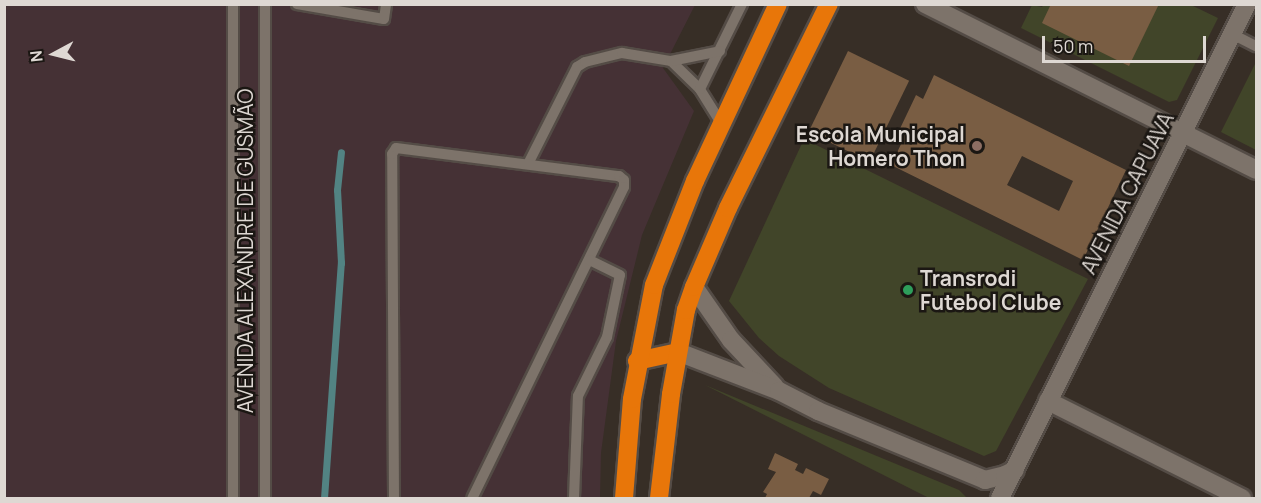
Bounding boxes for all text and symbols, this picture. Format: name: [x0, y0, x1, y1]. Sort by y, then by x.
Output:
north arrow: [24, 24, 84, 84]
scale bar: [1045, 24, 1208, 62]
text: 50 m: [1053, 34, 1093, 58]
text: N: [25, 49, 48, 63]
street label: AVENIDA ALEXANDRE DE GUSMÃO: [232, 89, 258, 413]
street label: AVENIDA CAPUAVA: [1075, 108, 1179, 278]
place label: Escola Municipal Homero Thon: [796, 121, 965, 171]
marker: Escola Municipal Homero Thon: [970, 139, 984, 153]
place label: Transrodi Futebol Clube: [920, 265, 1061, 315]
marker: Transrodi Futebol Clube: [901, 283, 915, 297]

